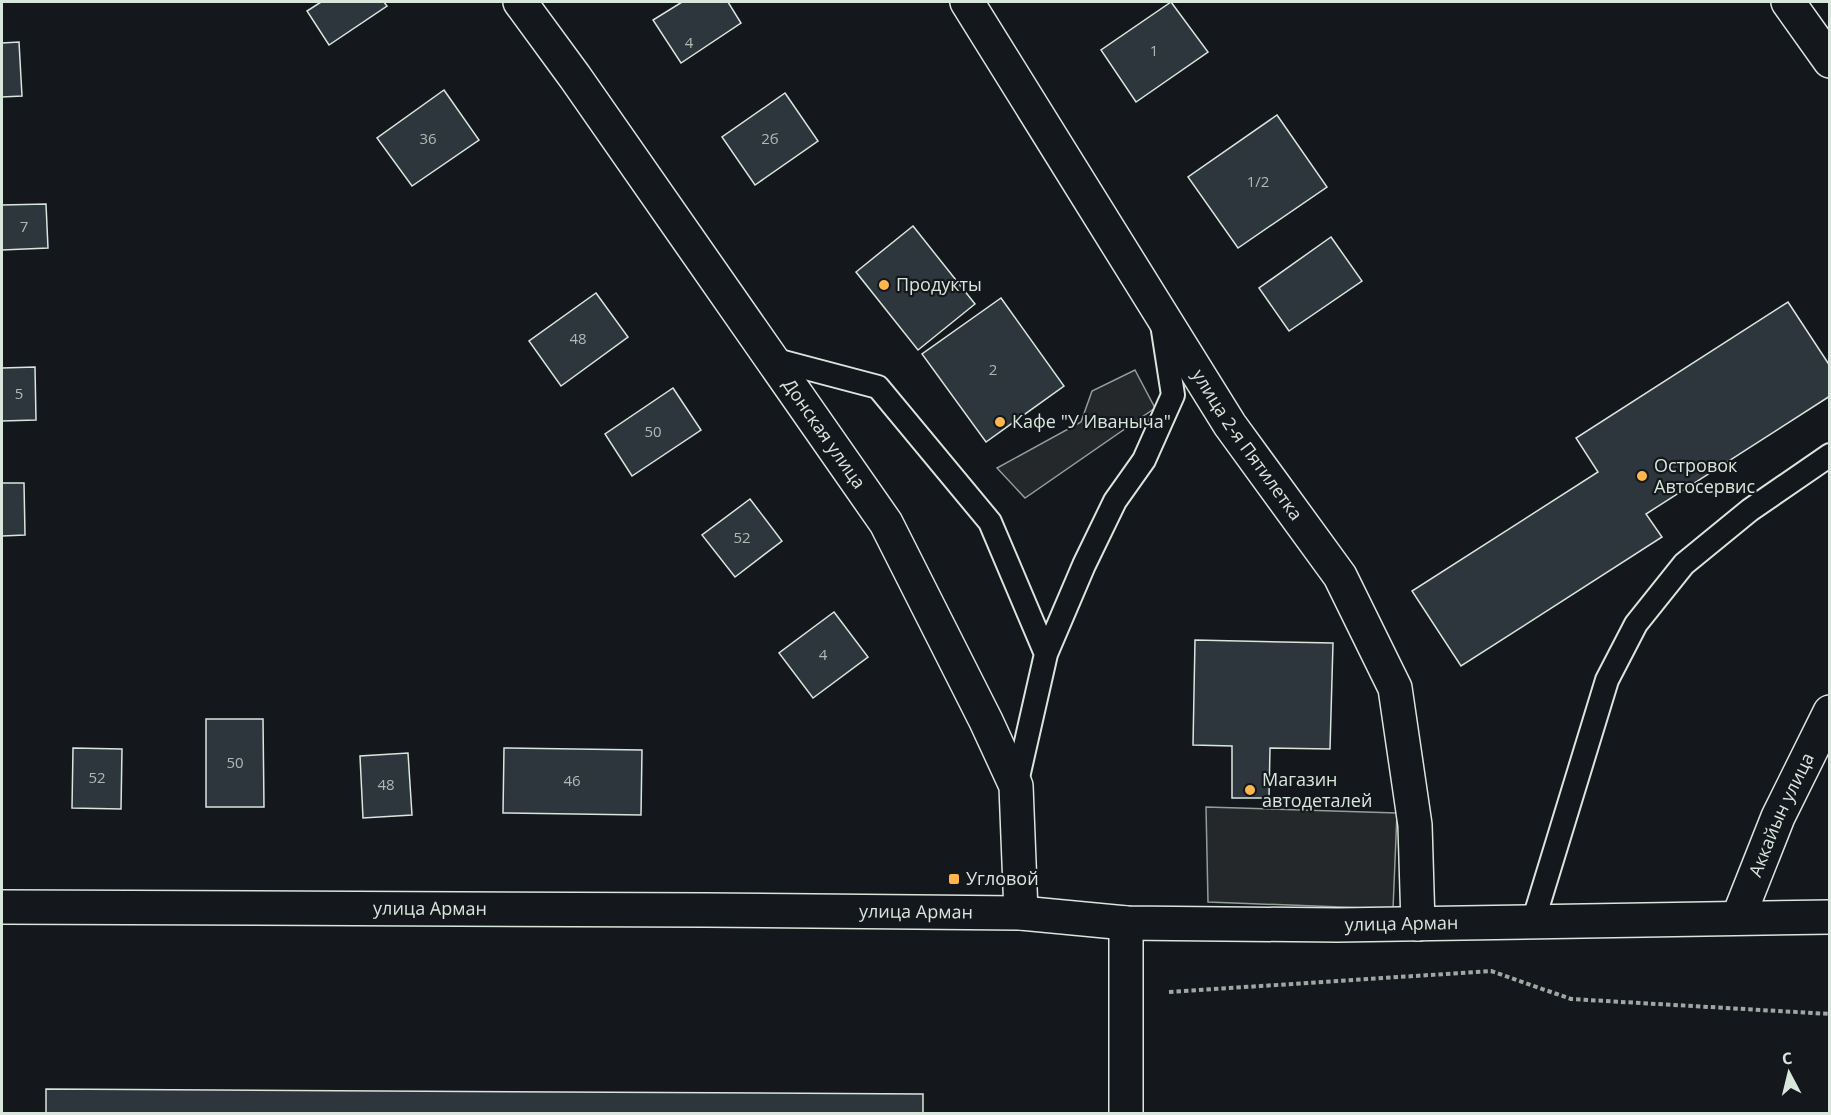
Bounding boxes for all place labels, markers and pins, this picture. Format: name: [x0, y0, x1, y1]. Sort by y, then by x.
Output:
place label: Продукты: [896, 272, 982, 296]
marker: Продукты: [877, 278, 891, 292]
place label: Кафе "У Иваныча": [1012, 409, 1171, 433]
marker: Кафе "У Иваныча": [993, 415, 1007, 429]
place label: Островок Автосервис: [1654, 453, 1756, 498]
marker: Островок Автосервис: [1635, 469, 1649, 483]
place label: Магазин автодеталей: [1262, 767, 1372, 812]
marker: Магазин автодеталей: [1243, 783, 1257, 797]
place label: Угловой: [966, 866, 1039, 890]
marker: Угловой: [947, 872, 961, 886]

